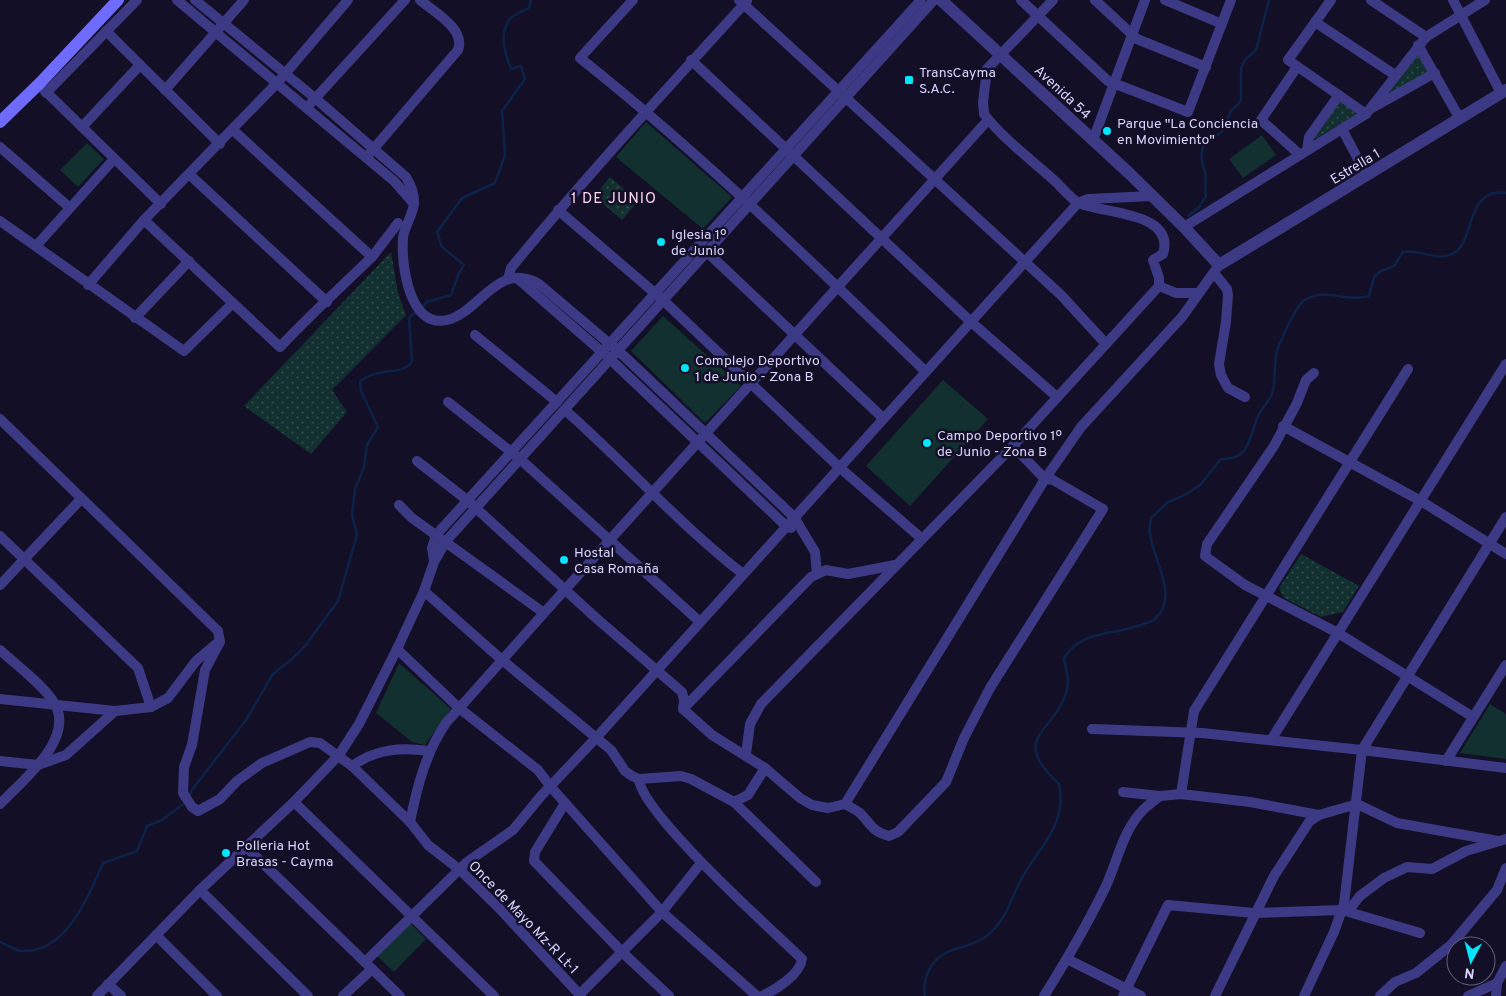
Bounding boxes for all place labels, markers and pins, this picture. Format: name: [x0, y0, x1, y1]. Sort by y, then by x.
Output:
place label: TransCayma S.A.C.: [919, 65, 996, 98]
marker: TransCayma S.A.C.: [903, 74, 915, 86]
place label: Parque "La Conciencia en Movimiento": [1117, 116, 1258, 149]
marker: Parque "La Conciencia en Movimiento": [1101, 125, 1113, 137]
place label: Iglesia 1º de Junio: [671, 227, 726, 260]
marker: Iglesia 1º de Junio: [655, 236, 667, 248]
place label: Complejo Deportivo 1 de Junio - Zona B: [695, 353, 820, 386]
marker: Complejo Deportivo 1 de Junio - Zona B: [679, 362, 691, 374]
place label: Campo Deportivo 1º de Junio - Zona B: [937, 428, 1062, 461]
marker: Campo Deportivo 1º de Junio - Zona B: [921, 437, 933, 449]
place label: Hostal Casa Romaña: [574, 545, 659, 578]
marker: Hostal Casa Romaña: [558, 554, 570, 566]
place label: Polleria Hot Brasas - Cayma: [236, 838, 333, 871]
marker: Polleria Hot Brasas - Cayma: [220, 847, 232, 859]

